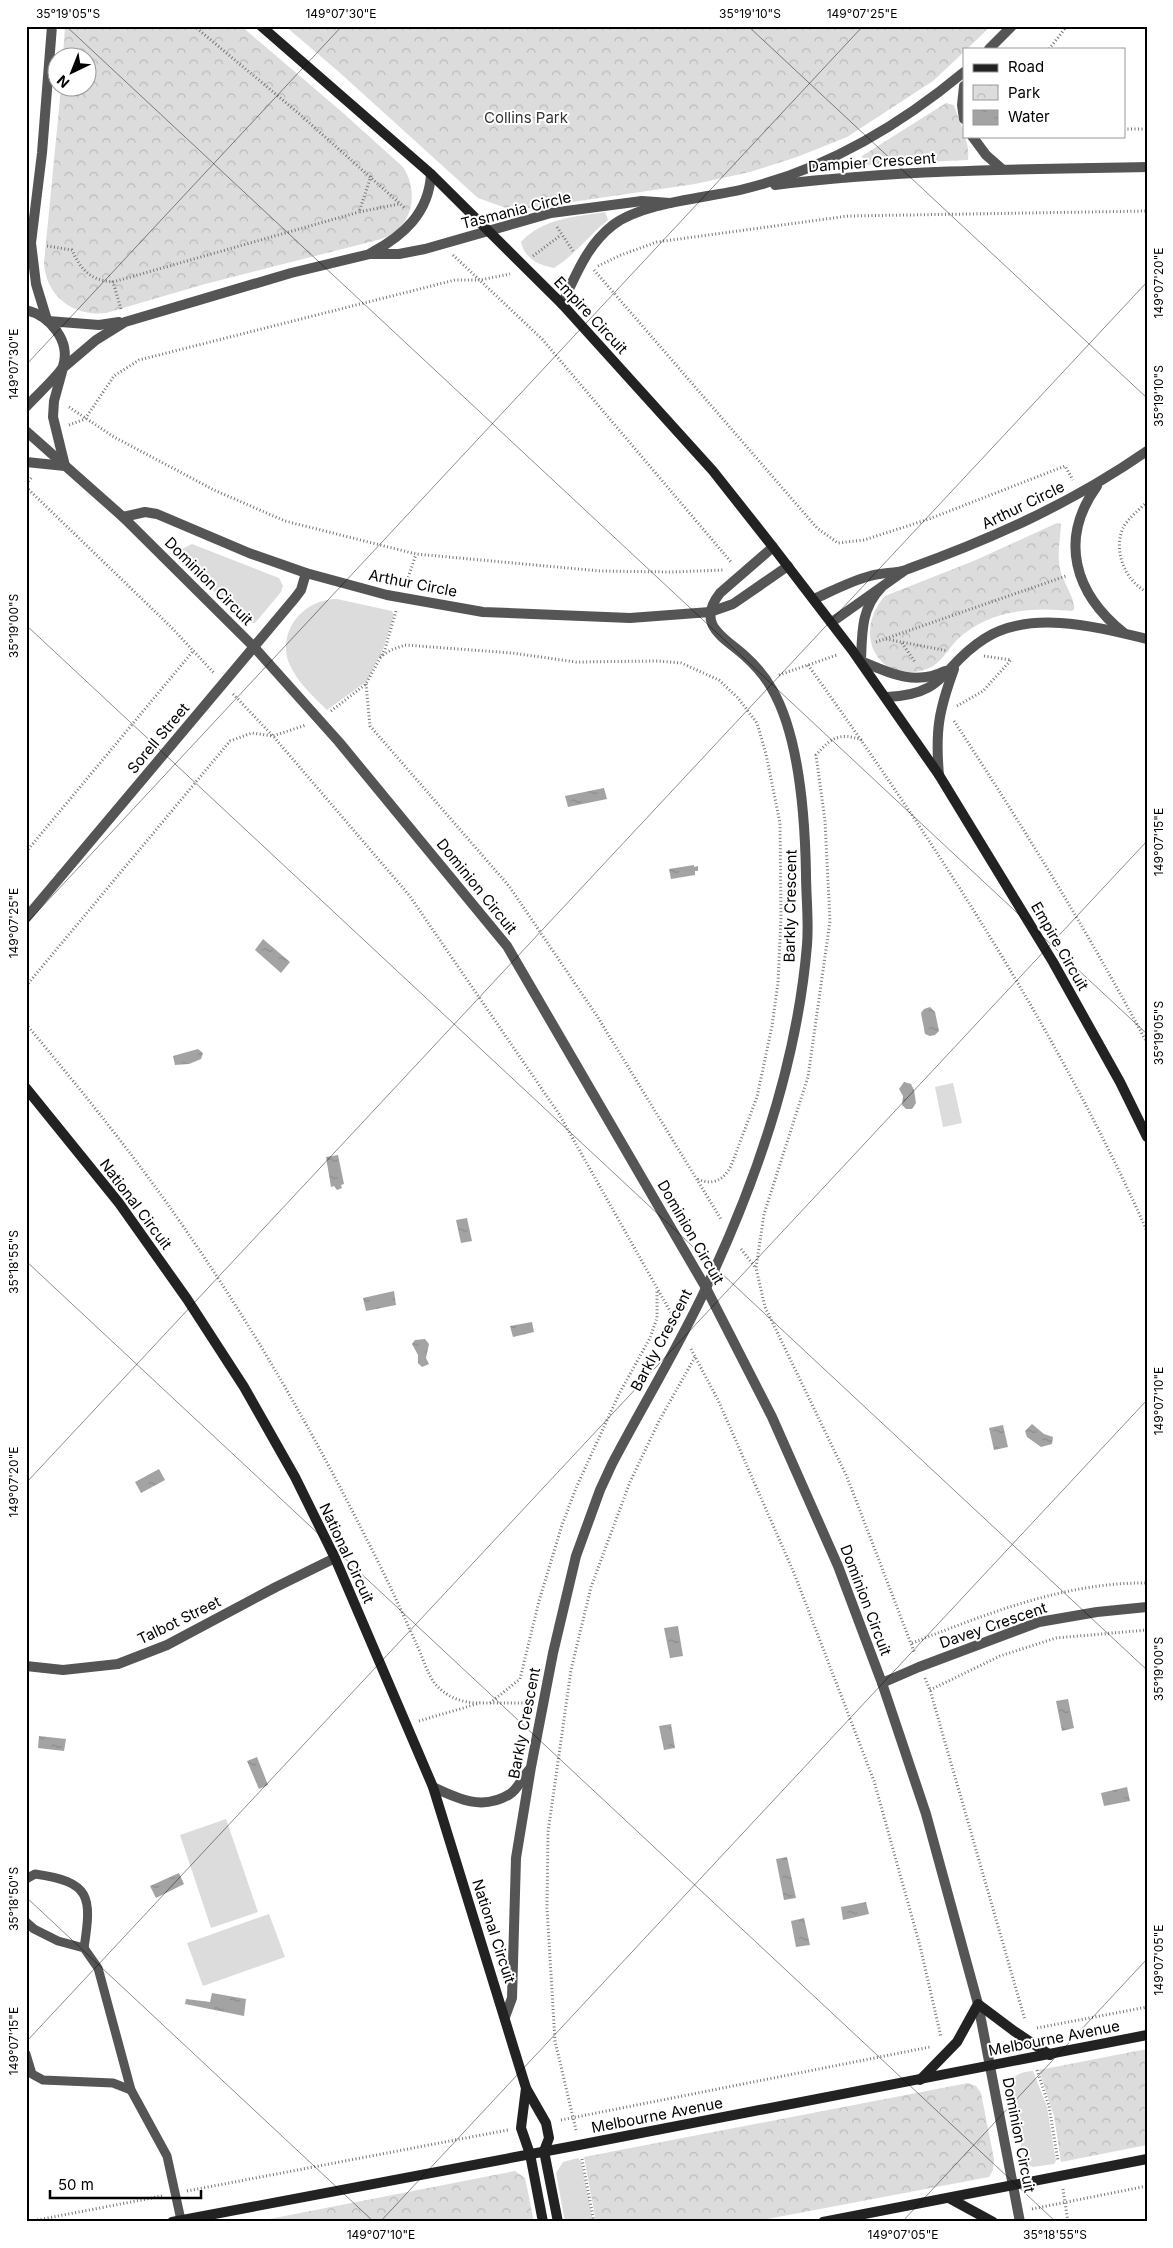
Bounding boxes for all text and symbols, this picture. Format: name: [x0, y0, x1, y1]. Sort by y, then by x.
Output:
text: 35°19'05"S: [36, 6, 100, 21]
text: 149°07'30"E: [305, 6, 377, 21]
text: 35°19'10"S: [719, 6, 781, 21]
text: 149°07'25"E: [827, 6, 897, 21]
north arrow: [48, 48, 98, 98]
legend: [963, 48, 1126, 138]
text: Road: [1008, 57, 1044, 76]
text: N: [53, 72, 72, 92]
text: Park: [1008, 83, 1041, 102]
text: Water: [1008, 107, 1050, 126]
park label: Collins Park: [484, 108, 569, 127]
street label: Dampier Crescent: [808, 148, 937, 176]
street label: Tasmania Circle: [459, 187, 573, 233]
text: 149°07'20"E: [1151, 248, 1166, 318]
street label: Empire Circuit: [550, 272, 632, 358]
text: 149°07'30"E: [6, 328, 21, 400]
text: 35°19'10"S: [1151, 365, 1166, 427]
street label: Arthur Circle: [979, 477, 1067, 533]
street label: Dominion Circuit: [161, 533, 257, 629]
street label: Arthur Circle: [367, 565, 459, 601]
text: 35°19'00"S: [6, 593, 21, 658]
street label: Sorell Street: [123, 699, 193, 777]
text: 149°07'15"E: [1151, 808, 1166, 876]
street label: Dominion Circuit: [433, 835, 521, 938]
street label: Barkly Crescent: [780, 849, 800, 963]
text: 149°07'25"E: [6, 888, 21, 958]
street label: Empire Circuit: [1027, 898, 1093, 994]
text: 35°19'05"S: [1151, 1001, 1166, 1065]
street label: National Circuit: [96, 1155, 176, 1253]
street label: Dominion Circuit: [653, 1177, 729, 1288]
text: 35°18'55"S: [6, 1230, 21, 1294]
street label: Barkly Crescent: [626, 1286, 696, 1394]
text: 149°07'10"E: [1151, 1367, 1166, 1435]
text: 149°07'20"E: [6, 1447, 21, 1517]
street label: National Circuit: [315, 1500, 379, 1606]
street label: Dominion Circuit: [836, 1542, 896, 1658]
street label: Talbot Street: [134, 1592, 224, 1648]
street label: Davey Crescent: [937, 1598, 1049, 1652]
text: 35°19'00"S: [1151, 1636, 1166, 1701]
street label: Barkly Crescent: [504, 1666, 544, 1780]
text: 35°18'50"S: [6, 1867, 21, 1931]
street label: National Circuit: [468, 1877, 520, 1986]
text: 149°07'05"E: [1151, 1925, 1166, 1995]
text: 149°07'15"E: [6, 2007, 21, 2075]
street label: Melbourne Avenue: [987, 2016, 1121, 2060]
street label: Dominion Circuit: [998, 2076, 1040, 2194]
street label: Melbourne Avenue: [590, 2093, 724, 2137]
scale bar: [50, 2168, 201, 2200]
text: 50 m: [58, 2175, 94, 2194]
text: 149°07'10"E: [347, 2227, 415, 2242]
text: 149°07'05"E: [868, 2227, 938, 2242]
text: 35°18'55"S: [1023, 2227, 1087, 2242]

